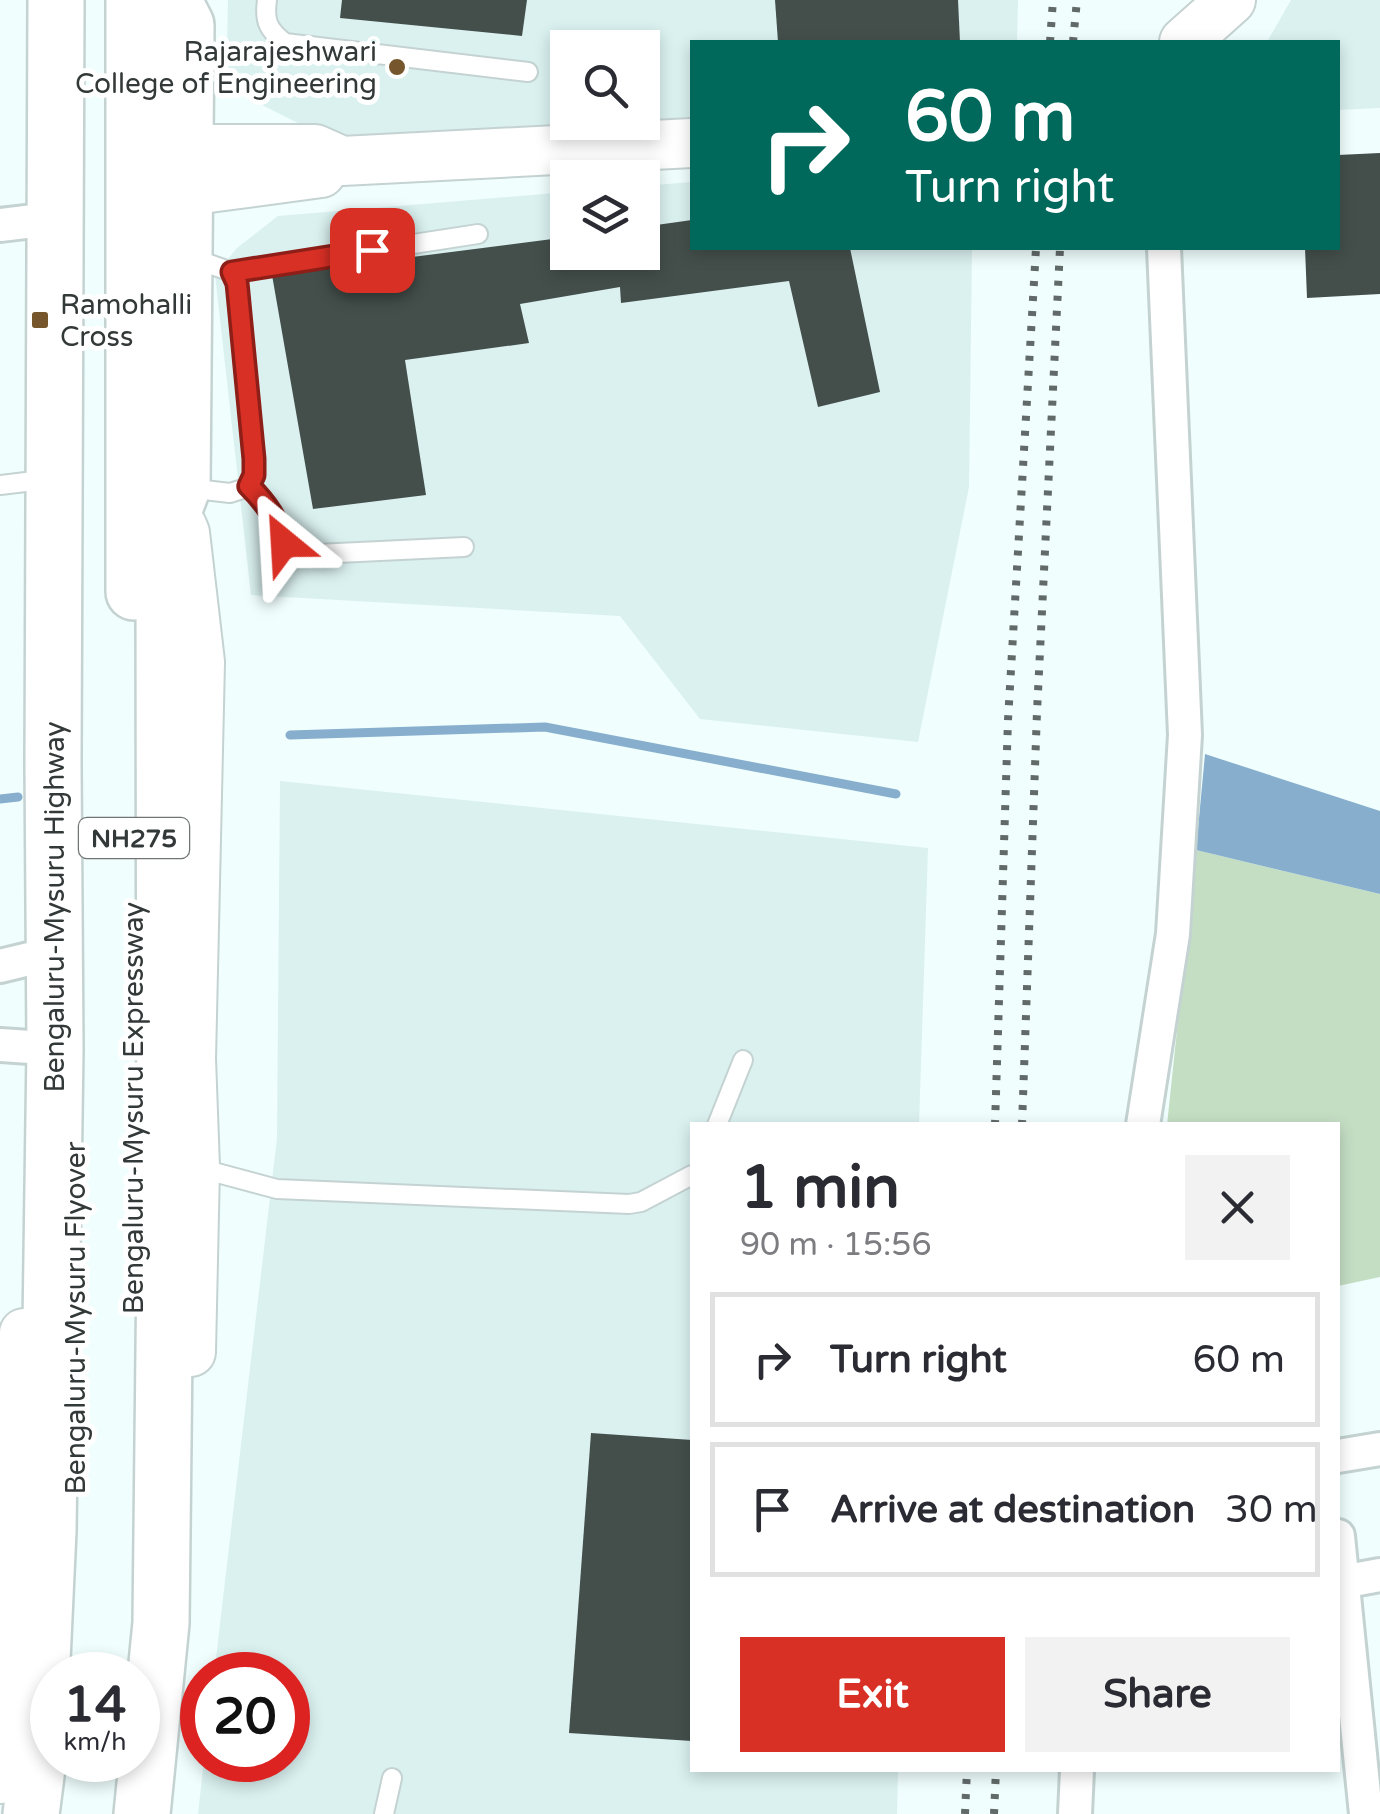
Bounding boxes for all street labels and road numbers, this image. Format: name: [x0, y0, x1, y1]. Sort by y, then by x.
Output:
street label: Bengaluru-Mysuru Highway: [38, 721, 72, 1093]
road number: NH275: [79, 818, 189, 858]
street label: Bengaluru-Mysuru Expressway: [117, 902, 151, 1314]
street label: Bengaluru-Mysuru Flyover: [59, 1141, 93, 1494]

